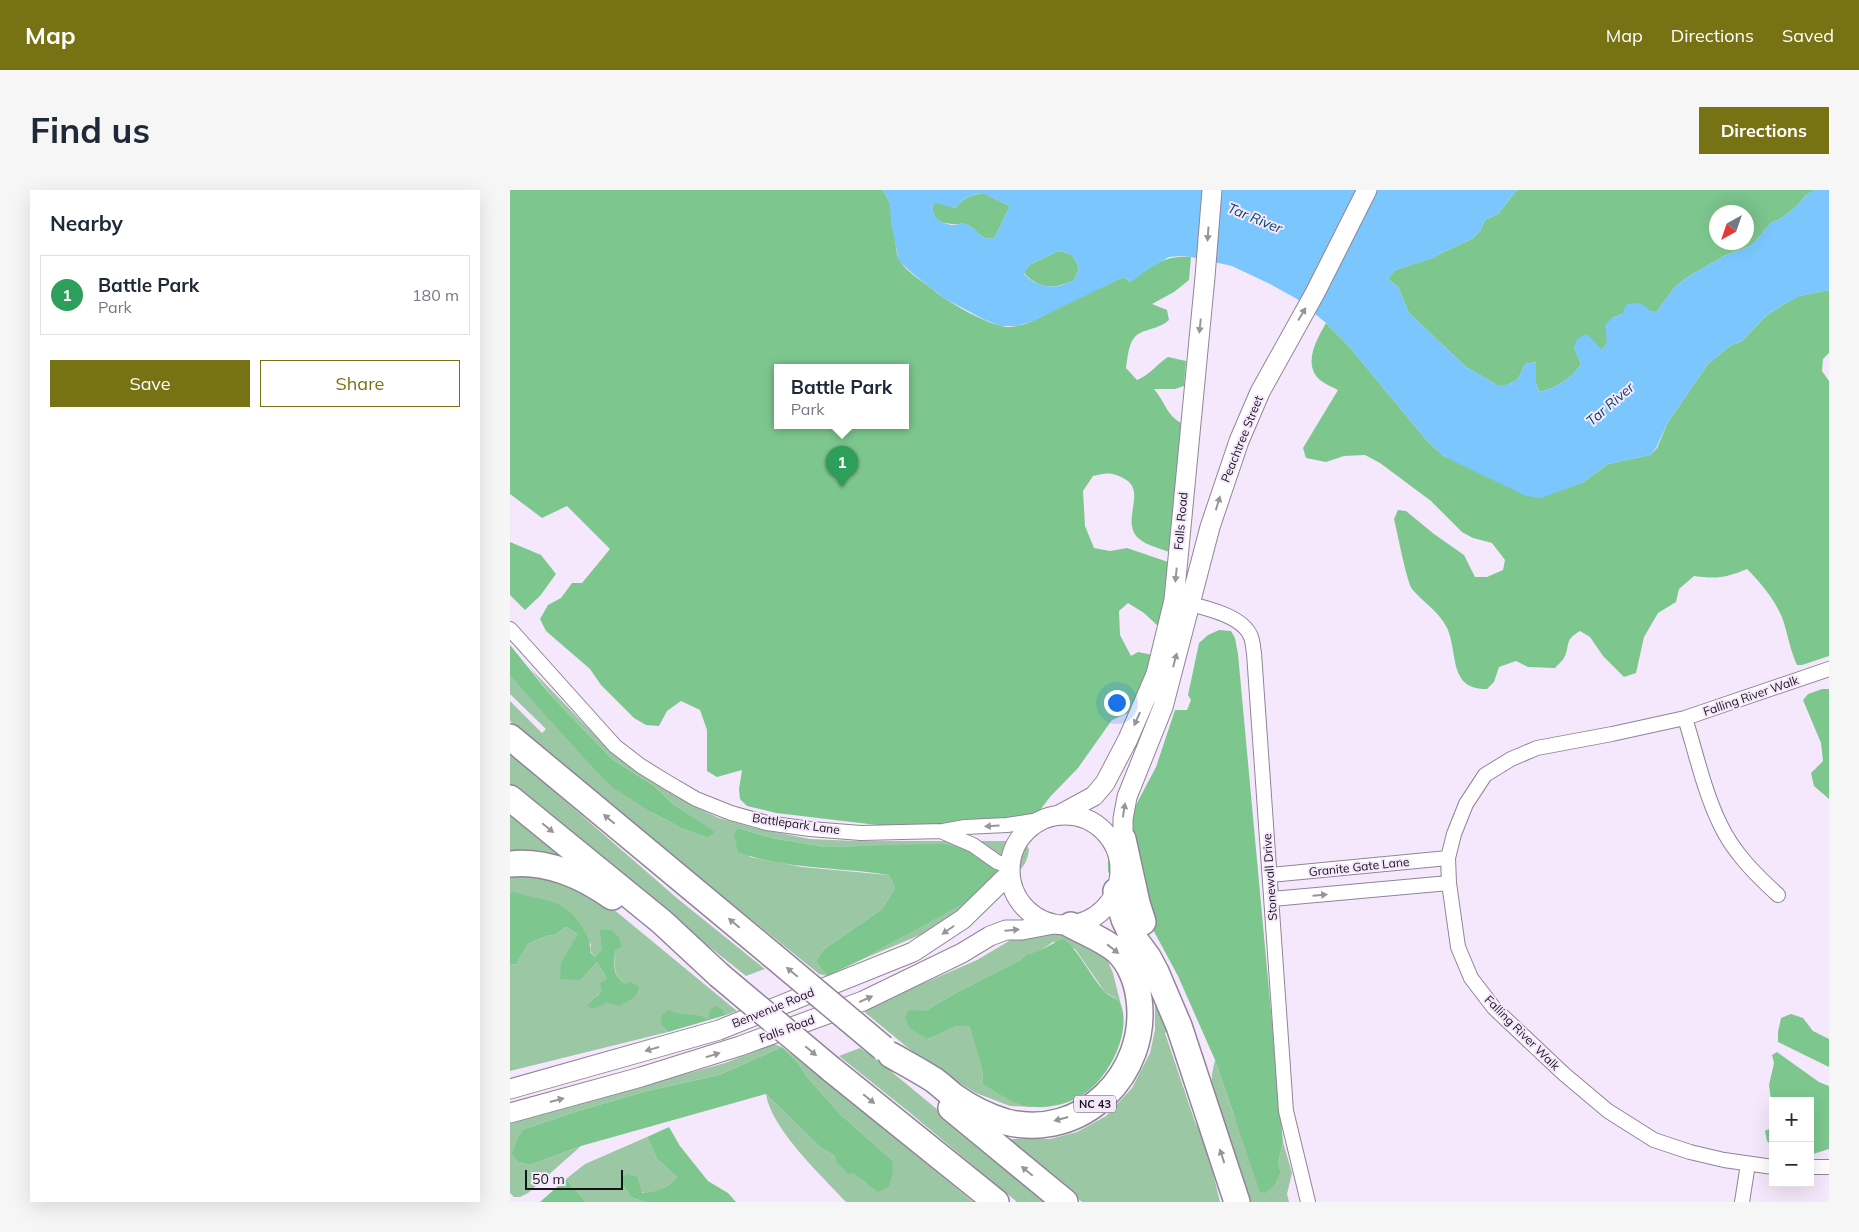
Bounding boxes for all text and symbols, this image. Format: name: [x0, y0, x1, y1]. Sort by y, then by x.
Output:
text: Map: [25, 20, 76, 50]
text: Map: [1606, 24, 1643, 47]
text: Directions: [1671, 24, 1754, 47]
text: Saved: [1782, 24, 1834, 47]
button: Directions: [1699, 107, 1829, 154]
text: Find us: [30, 108, 150, 152]
water label: Tar River: [1225, 199, 1286, 237]
north arrow: [1709, 205, 1754, 250]
text: Nearby: [50, 210, 123, 236]
one-way arrow: [1204, 226, 1212, 242]
text: Battle Park: [98, 273, 199, 297]
text: 1: [62, 285, 72, 305]
text: 180 m: [412, 285, 459, 305]
text: Park: [98, 297, 132, 317]
one-way arrow: [1298, 308, 1307, 321]
one-way arrow: [1196, 318, 1204, 334]
button: Save: [50, 360, 250, 407]
button: Share: [260, 360, 460, 407]
popup: [774, 364, 909, 429]
text: Battle Park: [791, 375, 892, 399]
water label: Tar River: [1582, 378, 1638, 430]
street label: Peachtree Street: [1217, 393, 1266, 484]
text: Park: [791, 399, 825, 419]
pin: 1: [826, 446, 858, 487]
street label: Falls Road: [1171, 491, 1190, 550]
one-way arrow: [1214, 495, 1222, 510]
one-way arrow: [1172, 567, 1180, 583]
one-way arrow: [1172, 652, 1180, 667]
street label: Falling River Walk: [1701, 672, 1801, 719]
your location: [1104, 690, 1130, 716]
one-way arrow: [1133, 712, 1141, 726]
one-way arrow: [1121, 801, 1129, 817]
street label: Battlepark Lane: [751, 810, 841, 837]
one-way arrow: [603, 814, 616, 825]
one-way arrow: [984, 822, 1000, 830]
one-way arrow: [541, 823, 554, 834]
street label: Stonewall Drive: [1259, 833, 1280, 921]
street label: Granite Gate Lane: [1308, 854, 1410, 879]
one-way arrow: [1312, 890, 1328, 898]
one-way arrow: [728, 918, 740, 929]
one-way arrow: [941, 925, 955, 935]
one-way arrow: [1004, 926, 1020, 934]
one-way arrow: [1106, 944, 1120, 954]
one-way arrow: [786, 966, 799, 977]
street label: Benvenue Road: [729, 984, 816, 1031]
street label: Falling River Walk: [1482, 992, 1564, 1074]
one-way arrow: [859, 995, 873, 1003]
street label: Falls Road: [757, 1012, 817, 1045]
one-way arrow: [644, 1045, 659, 1053]
one-way arrow: [804, 1046, 817, 1057]
one-way arrow: [706, 1050, 721, 1058]
one-way arrow: [862, 1094, 875, 1105]
one-way arrow: [550, 1096, 565, 1104]
road number: NC 43: [1074, 1096, 1116, 1112]
map controls: [1769, 1097, 1814, 1187]
button: +: [1769, 1097, 1814, 1142]
one-way arrow: [1054, 1116, 1069, 1124]
button: −: [1769, 1142, 1814, 1187]
one-way arrow: [1218, 1148, 1225, 1163]
one-way arrow: [1021, 1166, 1033, 1177]
scale bar: [525, 1167, 622, 1190]
text: 50 m: [532, 1170, 565, 1188]

